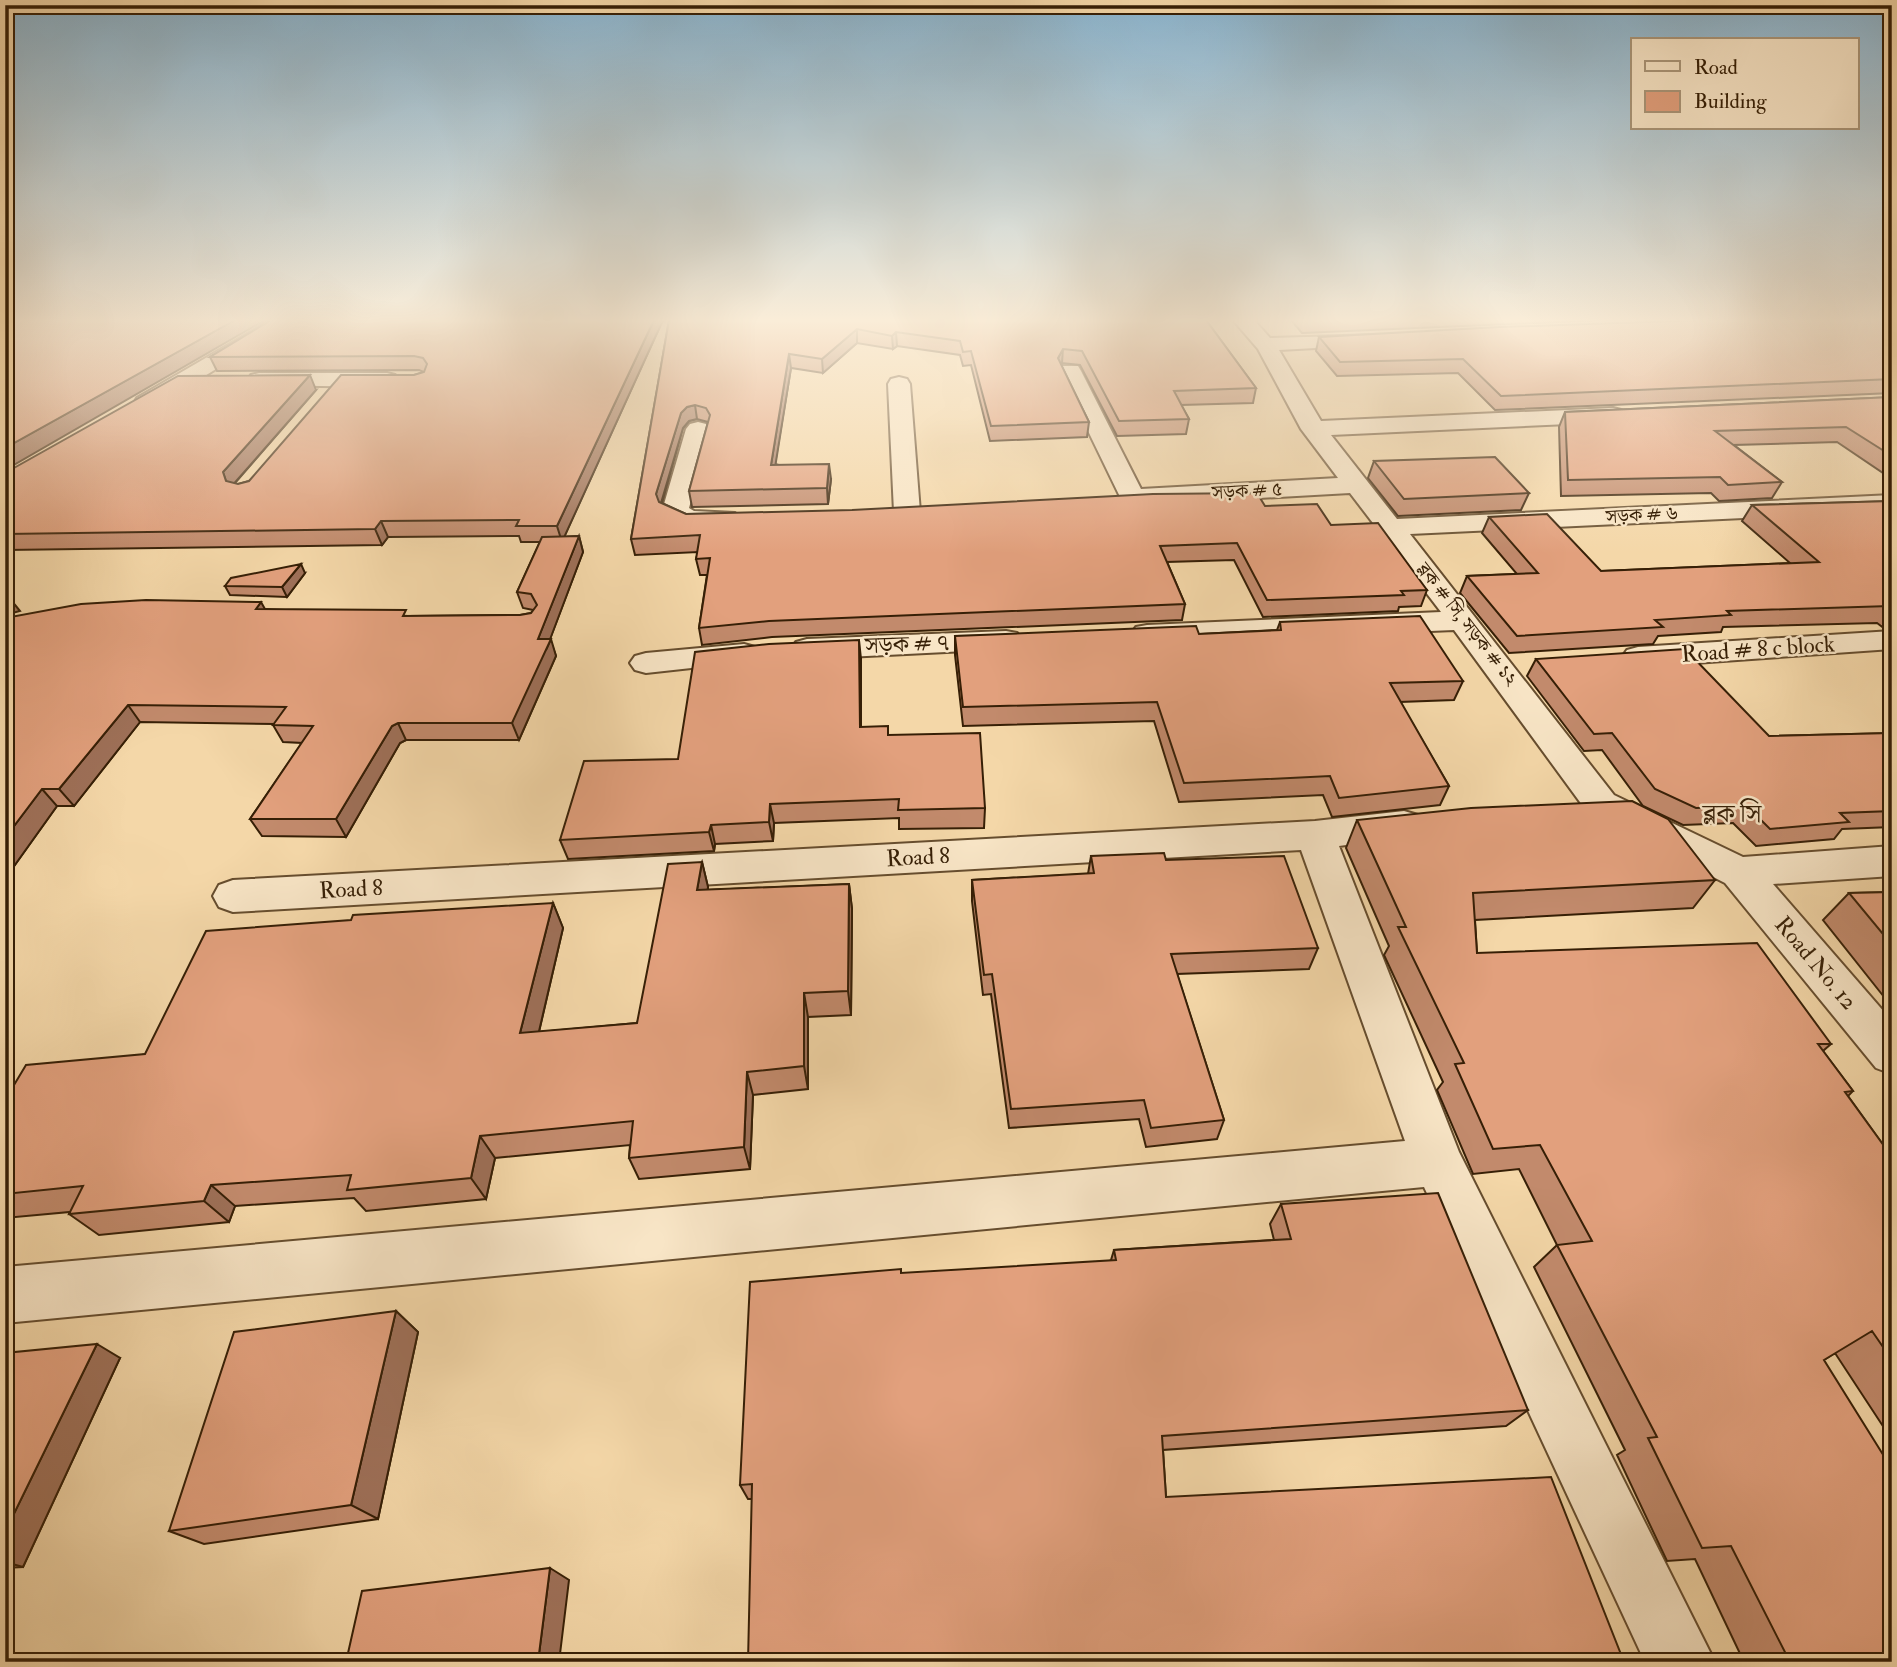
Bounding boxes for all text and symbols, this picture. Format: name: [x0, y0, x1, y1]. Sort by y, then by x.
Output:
legend: [1631, 38, 1858, 130]
text: Road: [1694, 54, 1739, 81]
text: Building: [1694, 88, 1767, 115]
street label: সড়ক # ৫: [1210, 477, 1283, 505]
street label: সড়ক # ৬: [1604, 501, 1679, 529]
street label: ব্লক # সি, সড়ক # ১২: [1411, 557, 1523, 691]
street label: সড়ক # ৭: [863, 628, 950, 660]
street label: Road # 8 c block: [1680, 629, 1836, 669]
district label: ব্লক সি: [1701, 798, 1763, 830]
street label: Road 8: [885, 841, 951, 873]
street label: Road 8: [318, 873, 384, 905]
street label: Road No. 12: [1768, 910, 1864, 1016]

